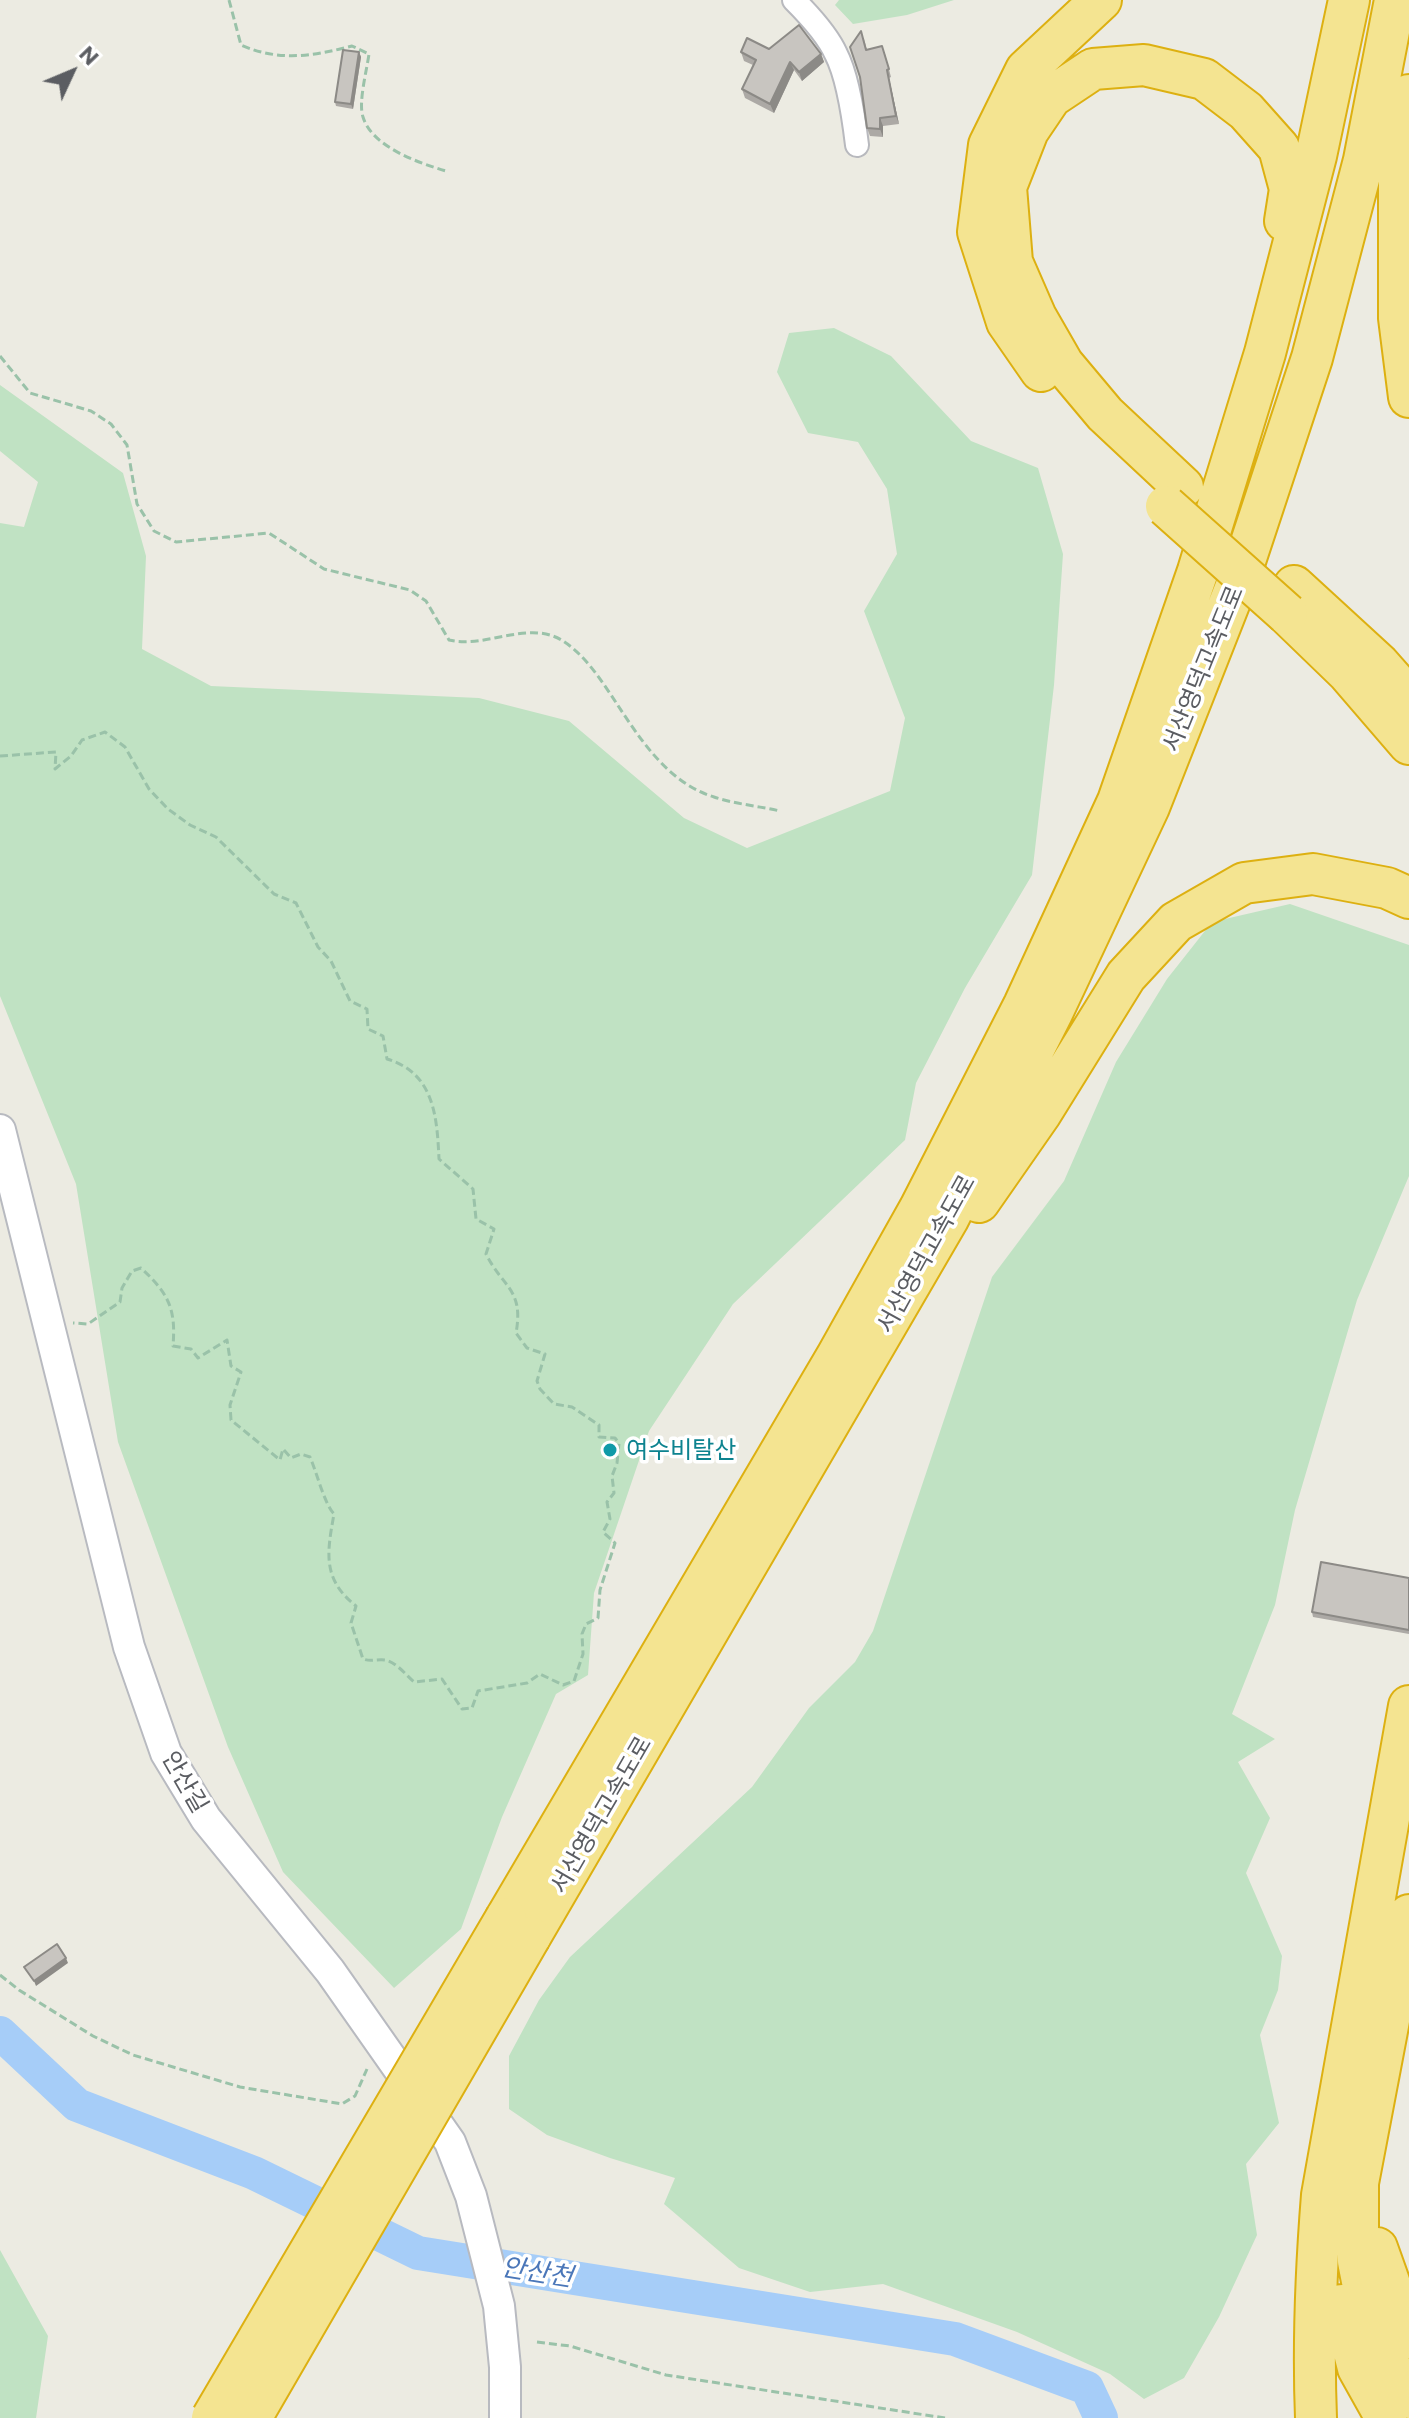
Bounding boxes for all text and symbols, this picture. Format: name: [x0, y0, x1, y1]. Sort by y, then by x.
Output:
north arrow: [32, 32, 112, 112]
text: N: [74, 40, 105, 70]
street label: 서산영덕고속도로: [1157, 582, 1249, 756]
street label: 서산영덕고속도로: [871, 1170, 981, 1338]
place label: 여수비탈산: [626, 1436, 736, 1464]
marker: 여수비탈산: [601, 1441, 619, 1459]
street label: 서산영덕고속도로: [544, 1731, 658, 1899]
street label: 안산길: [156, 1746, 214, 1818]
water label: 안산천: [499, 2251, 575, 2293]

